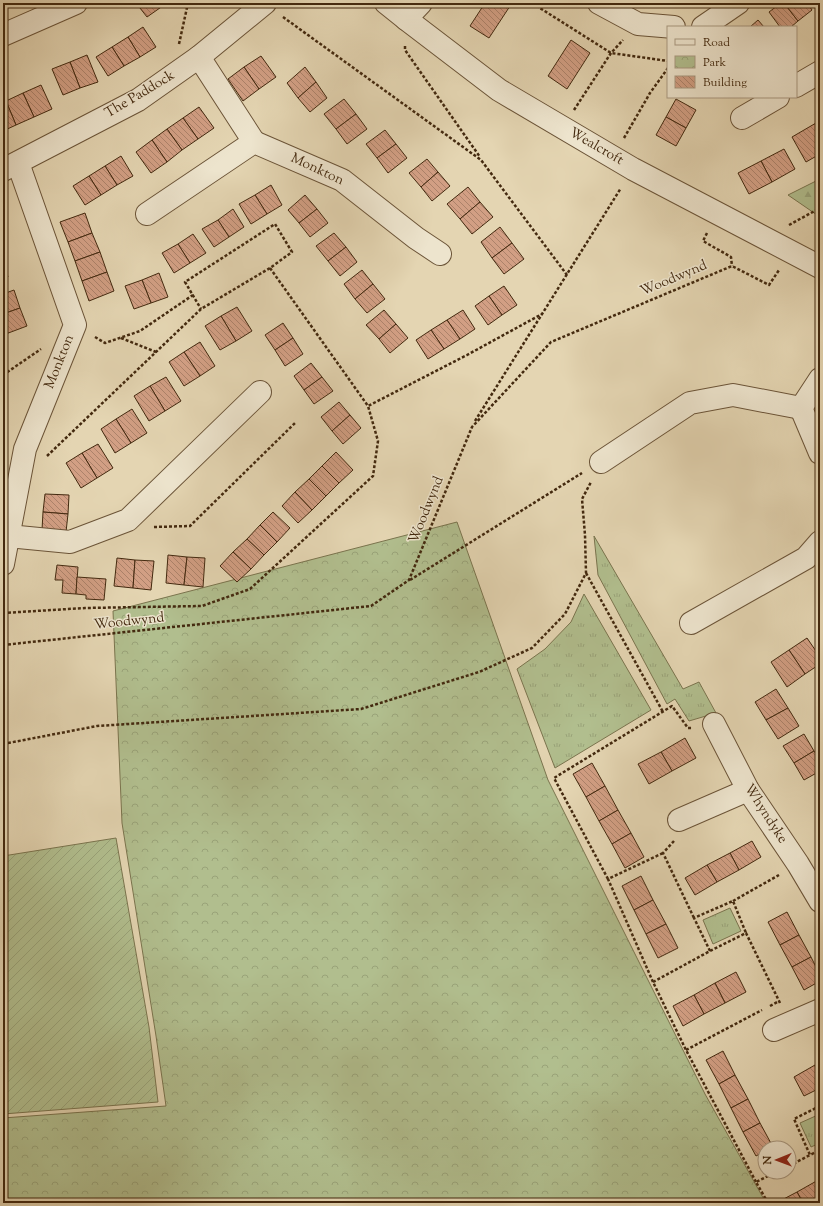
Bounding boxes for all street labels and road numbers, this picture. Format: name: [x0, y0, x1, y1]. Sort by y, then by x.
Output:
street label: The Paddock: [101, 66, 179, 124]
street label: Wealcroft: [565, 123, 627, 171]
street label: Monkton: [287, 149, 347, 191]
street label: Woodwynd: [638, 256, 711, 302]
street label: Monkton: [40, 332, 80, 392]
street label: Woodwynd: [404, 473, 450, 547]
street label: Woodwynd: [93, 608, 165, 636]
street label: Whyndyke: [738, 780, 792, 848]

